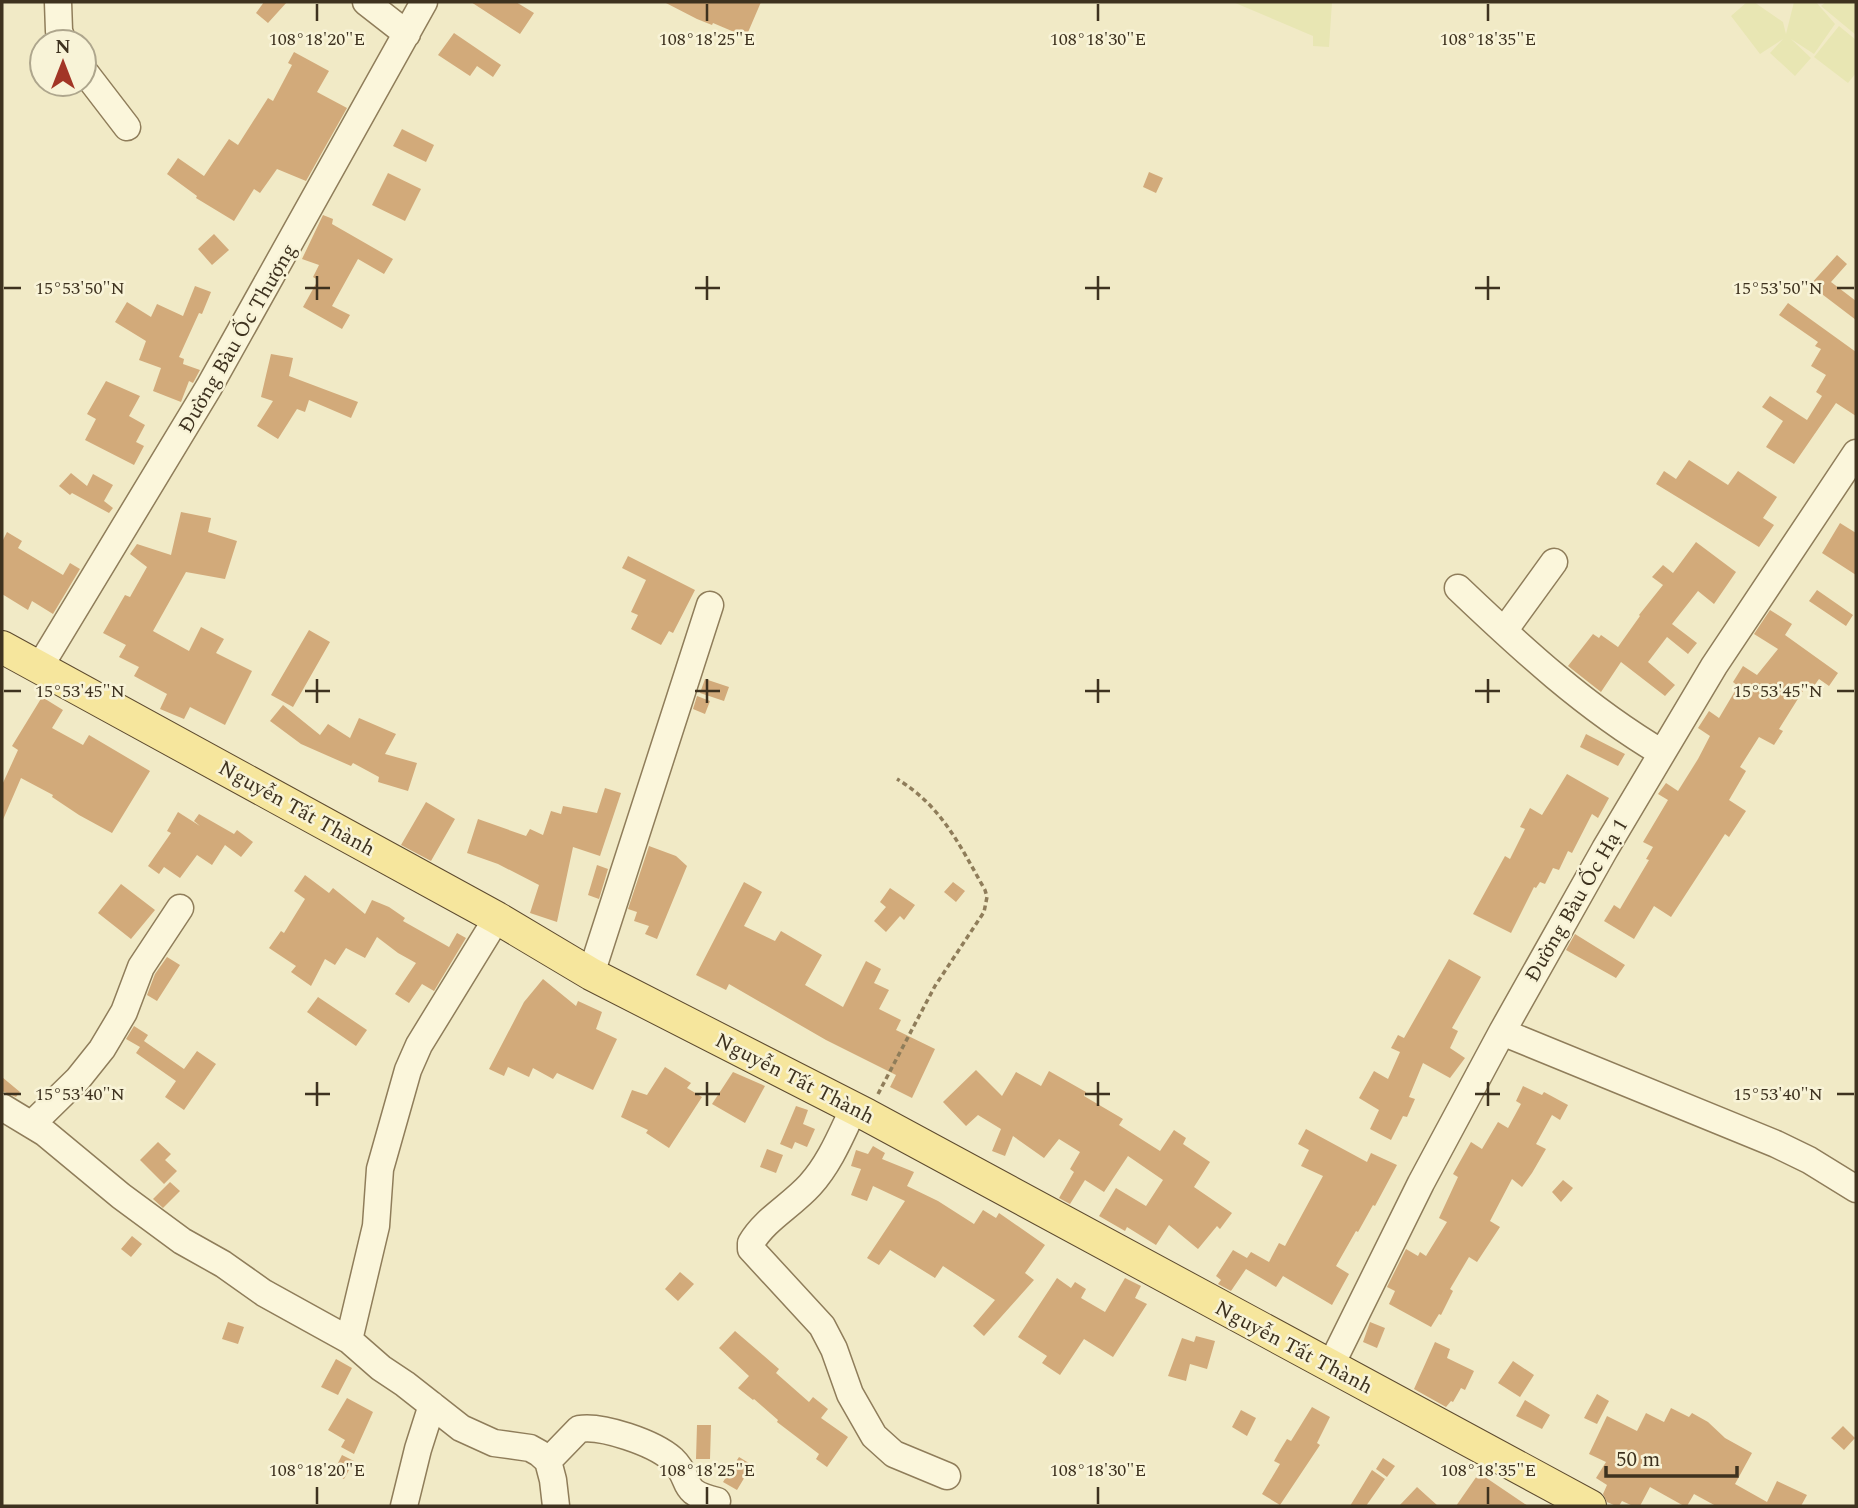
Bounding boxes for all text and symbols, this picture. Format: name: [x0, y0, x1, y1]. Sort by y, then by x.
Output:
text: 108°18'20"E: [269, 26, 365, 53]
text: 108°18'25"E: [659, 26, 755, 53]
text: 108°18'30"E: [1050, 26, 1146, 53]
text: 108°18'35"E: [1440, 26, 1536, 53]
north arrow: [28, 28, 98, 98]
text: N: [55, 33, 71, 62]
street label: Đường Bàu Ốc Thượng: [170, 238, 305, 439]
text: 15°53'50"N: [35, 275, 125, 302]
text: 15°53'50"N: [1733, 275, 1823, 302]
text: 15°53'45"N: [35, 678, 125, 705]
text: 15°53'45"N: [1733, 678, 1823, 705]
street label: Nguyễn Tất Thành: [212, 752, 381, 865]
street label: Đường Bàu Ốc Hạ 1: [1517, 813, 1637, 988]
street label: Nguyễn Tất Thành: [709, 1025, 880, 1133]
text: 15°53'40"N: [35, 1081, 125, 1108]
text: 15°53'40"N: [1733, 1081, 1823, 1108]
street label: Nguyễn Tất Thành: [1209, 1293, 1378, 1403]
scale bar: [1606, 1434, 1737, 1478]
text: 50 m: [1616, 1444, 1660, 1476]
text: 108°18'20"E: [269, 1457, 365, 1484]
text: 108°18'25"E: [659, 1457, 755, 1484]
text: 108°18'30"E: [1050, 1457, 1146, 1484]
text: 108°18'35"E: [1440, 1457, 1536, 1484]

